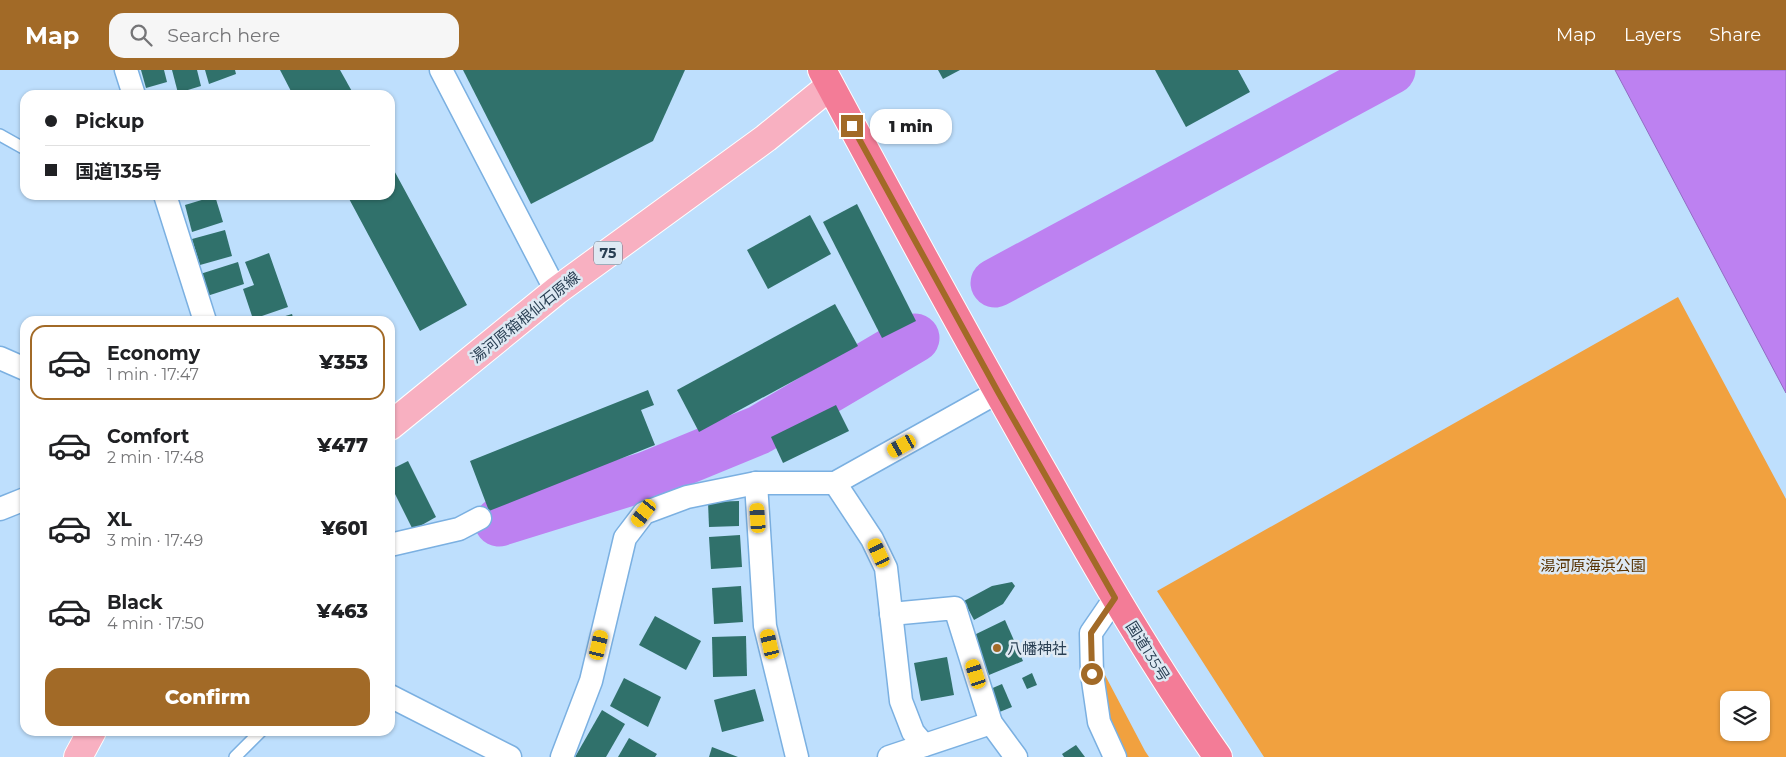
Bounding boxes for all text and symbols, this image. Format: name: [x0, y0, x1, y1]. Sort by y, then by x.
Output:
search box: [109, 13, 459, 58]
text: Map: [25, 21, 79, 50]
icon: search: [127, 21, 155, 49]
text: Search here: [167, 24, 280, 47]
text: Map: [1556, 24, 1596, 46]
text: Layers: [1624, 24, 1681, 46]
text: Share: [1709, 24, 1761, 46]
callout: 1 min: [870, 108, 952, 144]
text: Pickup: [75, 110, 144, 133]
route end: [841, 115, 863, 137]
text: 1 min: [889, 117, 933, 136]
text: 国道135号: [75, 160, 162, 183]
road number: 75: [594, 242, 622, 264]
street label: 湯河原箱根仙石原線: [467, 267, 583, 367]
icon: car: [47, 340, 92, 385]
text: Economy: [107, 342, 200, 365]
text: ¥353: [319, 351, 368, 374]
text: 1 min · 17:47: [107, 365, 199, 384]
icon: car: [47, 423, 92, 468]
text: Comfort: [107, 425, 189, 448]
car: [885, 432, 918, 460]
text: ¥477: [317, 434, 368, 457]
text: 2 min · 17:48: [107, 448, 204, 467]
car: [628, 497, 659, 529]
car: [749, 503, 766, 533]
icon: car: [47, 506, 92, 551]
text: XL: [107, 508, 132, 531]
text: ¥601: [321, 517, 368, 540]
text: 3 min · 17:49: [107, 531, 203, 550]
car: [865, 536, 892, 570]
park label: 湯河原海浜公園: [1540, 556, 1646, 575]
icon: car: [47, 589, 92, 634]
text: Black: [107, 591, 163, 614]
text: ¥463: [317, 600, 368, 623]
text: 4 min · 17:50: [107, 614, 204, 633]
street label: 国道135号: [1122, 617, 1174, 685]
car: [759, 628, 780, 660]
car: [588, 629, 609, 661]
place label: 八幡神社: [1007, 639, 1067, 658]
marker: 八幡神社: [991, 642, 1003, 654]
car: [964, 657, 987, 691]
route start: [1081, 663, 1103, 685]
button: Confirm: [45, 668, 370, 726]
map controls: [1720, 691, 1770, 741]
button: layers: [1720, 691, 1770, 741]

